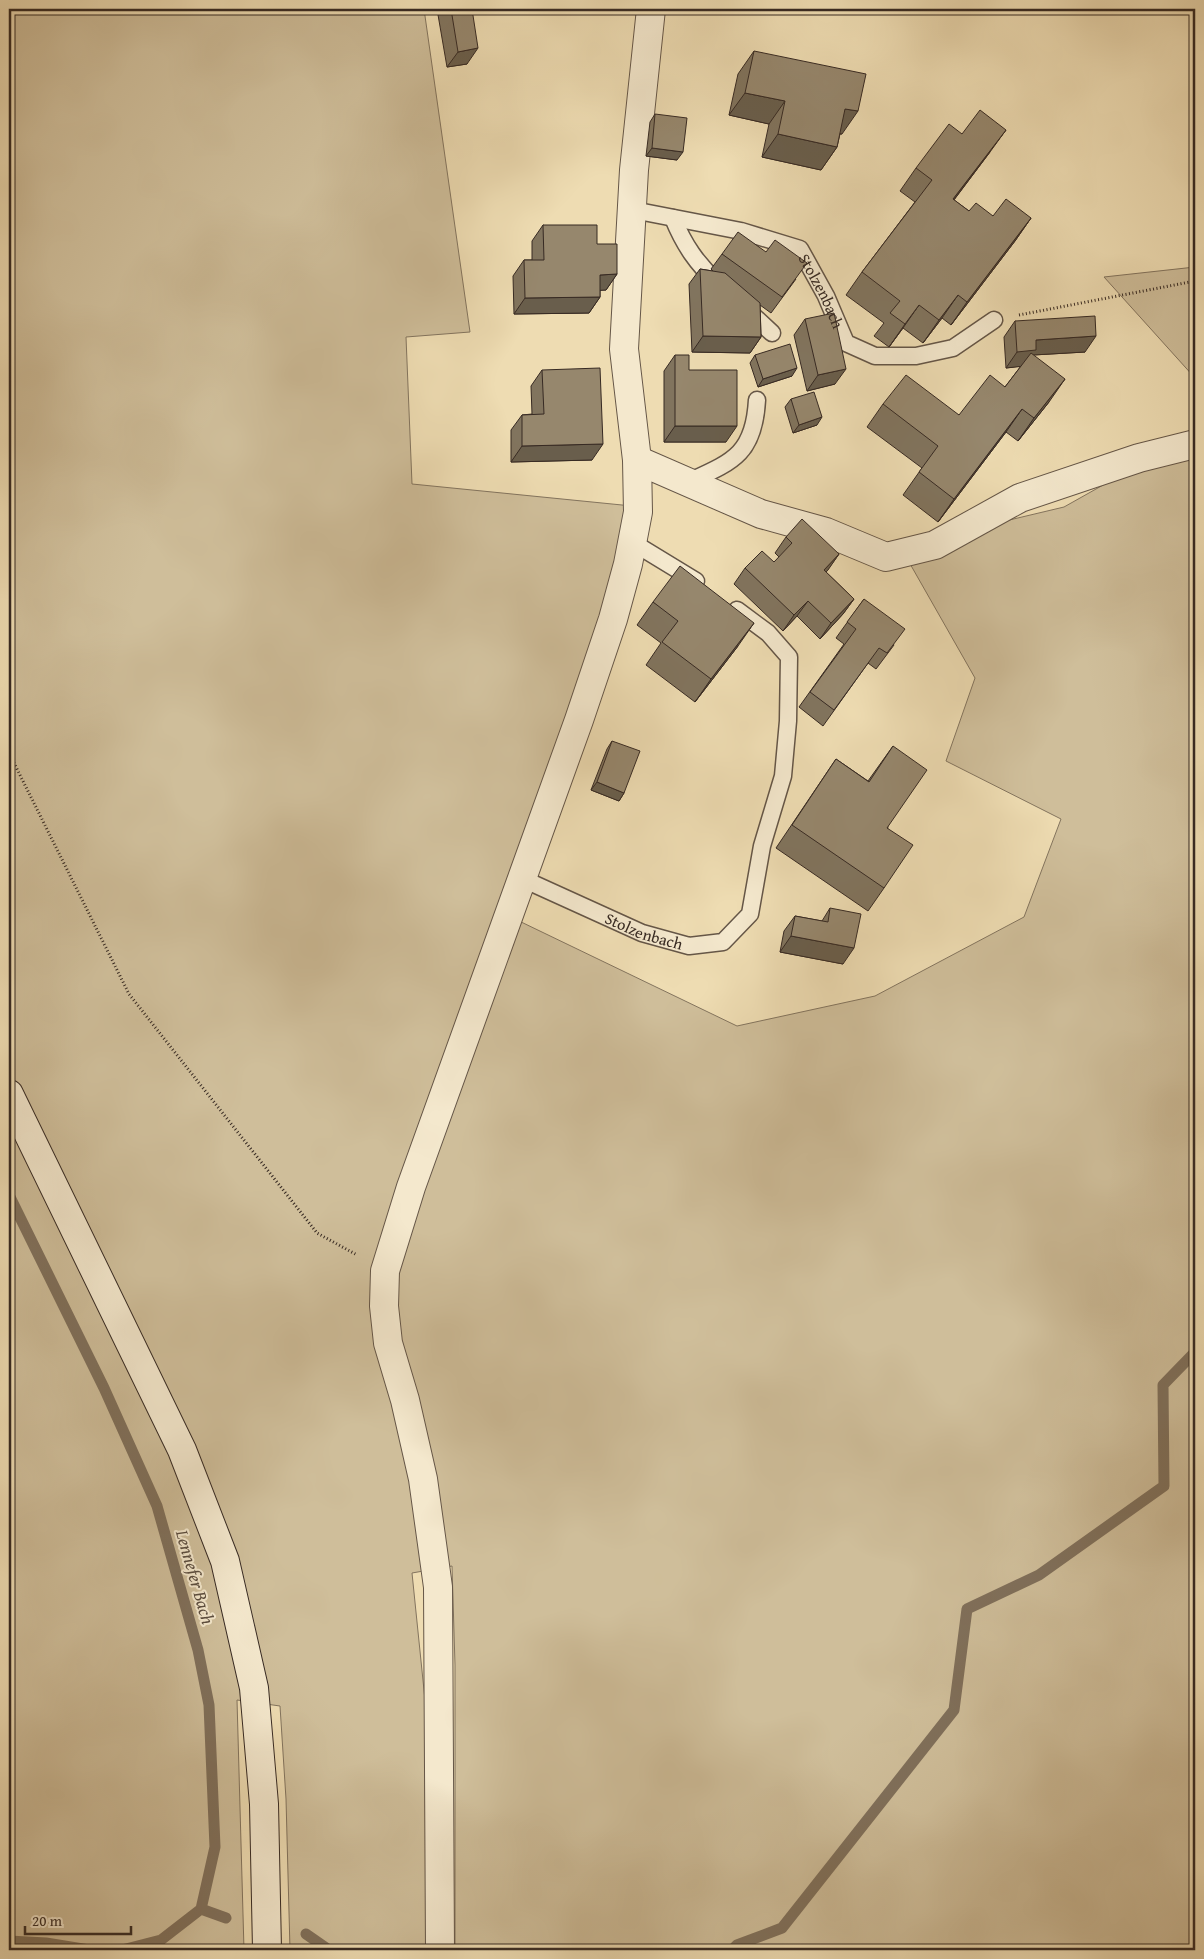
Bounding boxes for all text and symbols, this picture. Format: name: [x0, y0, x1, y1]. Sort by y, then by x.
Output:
street label: Stolzenbach: [793, 249, 850, 332]
street label: Stolzenbach: [601, 906, 686, 956]
water label: Lennefer Bach: [169, 1525, 222, 1627]
scale bar: [25, 1904, 131, 1936]
text: 20 m: [32, 1910, 63, 1931]

